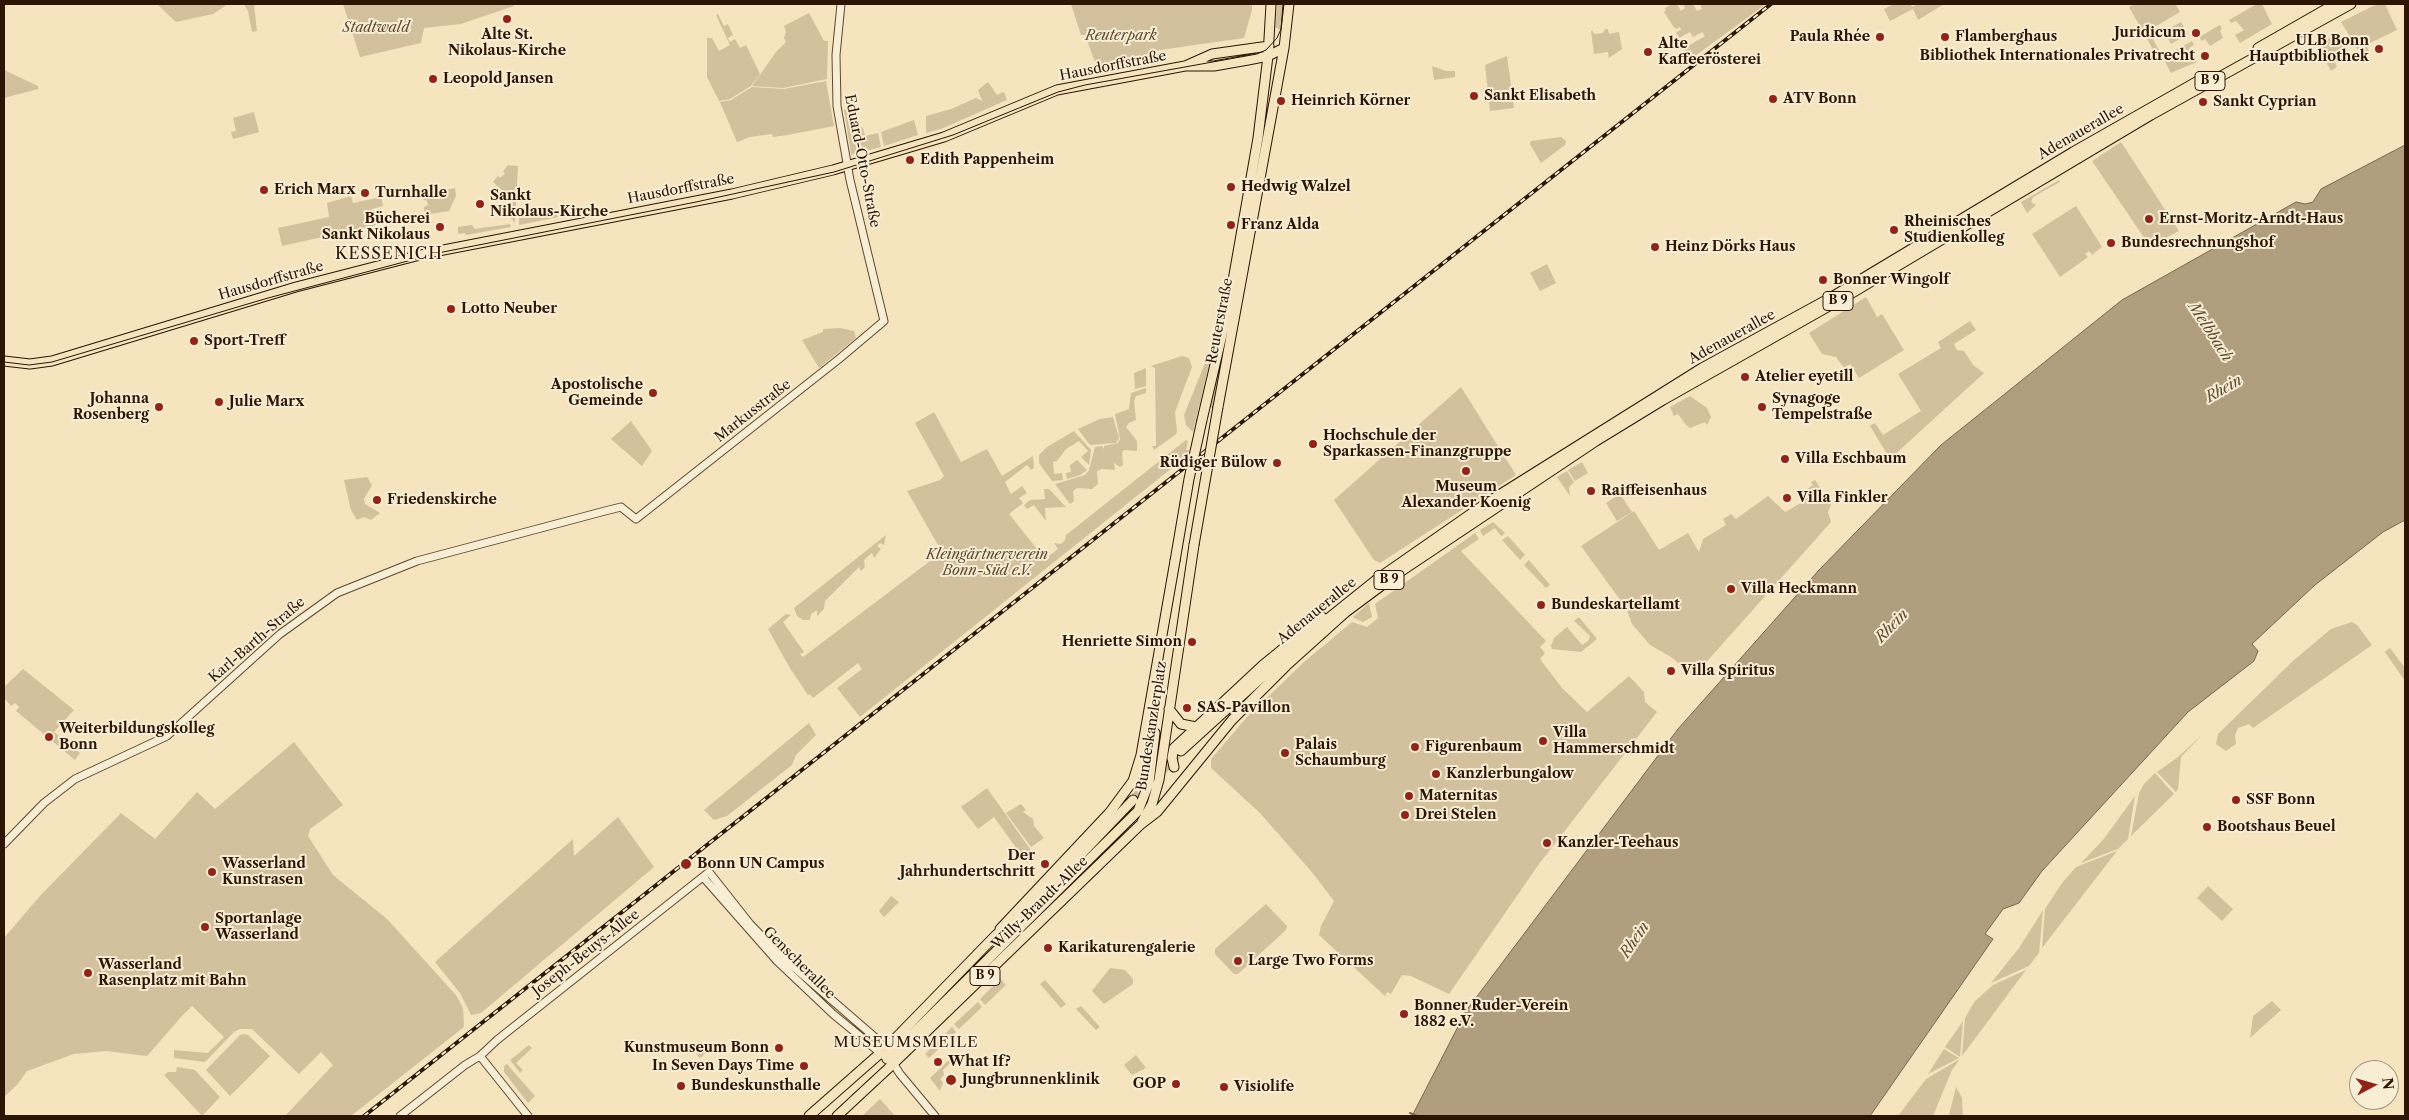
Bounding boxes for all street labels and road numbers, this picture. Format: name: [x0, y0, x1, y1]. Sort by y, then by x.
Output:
street label: Hausdorffstraße: [1058, 47, 1168, 85]
road number: B 9: [2195, 72, 2225, 90]
street label: Eduard-Otto-Straße: [841, 93, 883, 229]
street label: Adenauerallee: [2035, 101, 2127, 163]
street label: Hausdorffstraße: [626, 170, 736, 208]
street label: Hausdorffstraße: [217, 258, 325, 304]
street label: Reuterstraße: [1203, 277, 1237, 365]
road number: B 9: [1823, 292, 1853, 310]
street label: Adenauerallee: [1686, 306, 1778, 368]
street label: Markusstraße: [712, 376, 794, 446]
road number: B 9: [1374, 570, 1404, 590]
street label: Adenauerallee: [1274, 574, 1360, 648]
street label: Karl-Barth-Straße: [205, 594, 309, 686]
street label: Bundeskanzlerplatz: [1133, 660, 1171, 792]
street label: Willy-Brandt-Allee: [988, 853, 1092, 953]
street label: Joseph-Beuys-Allee: [529, 906, 643, 1000]
street label: Genscherallee: [759, 923, 839, 1003]
road number: B 9: [970, 966, 1000, 986]

